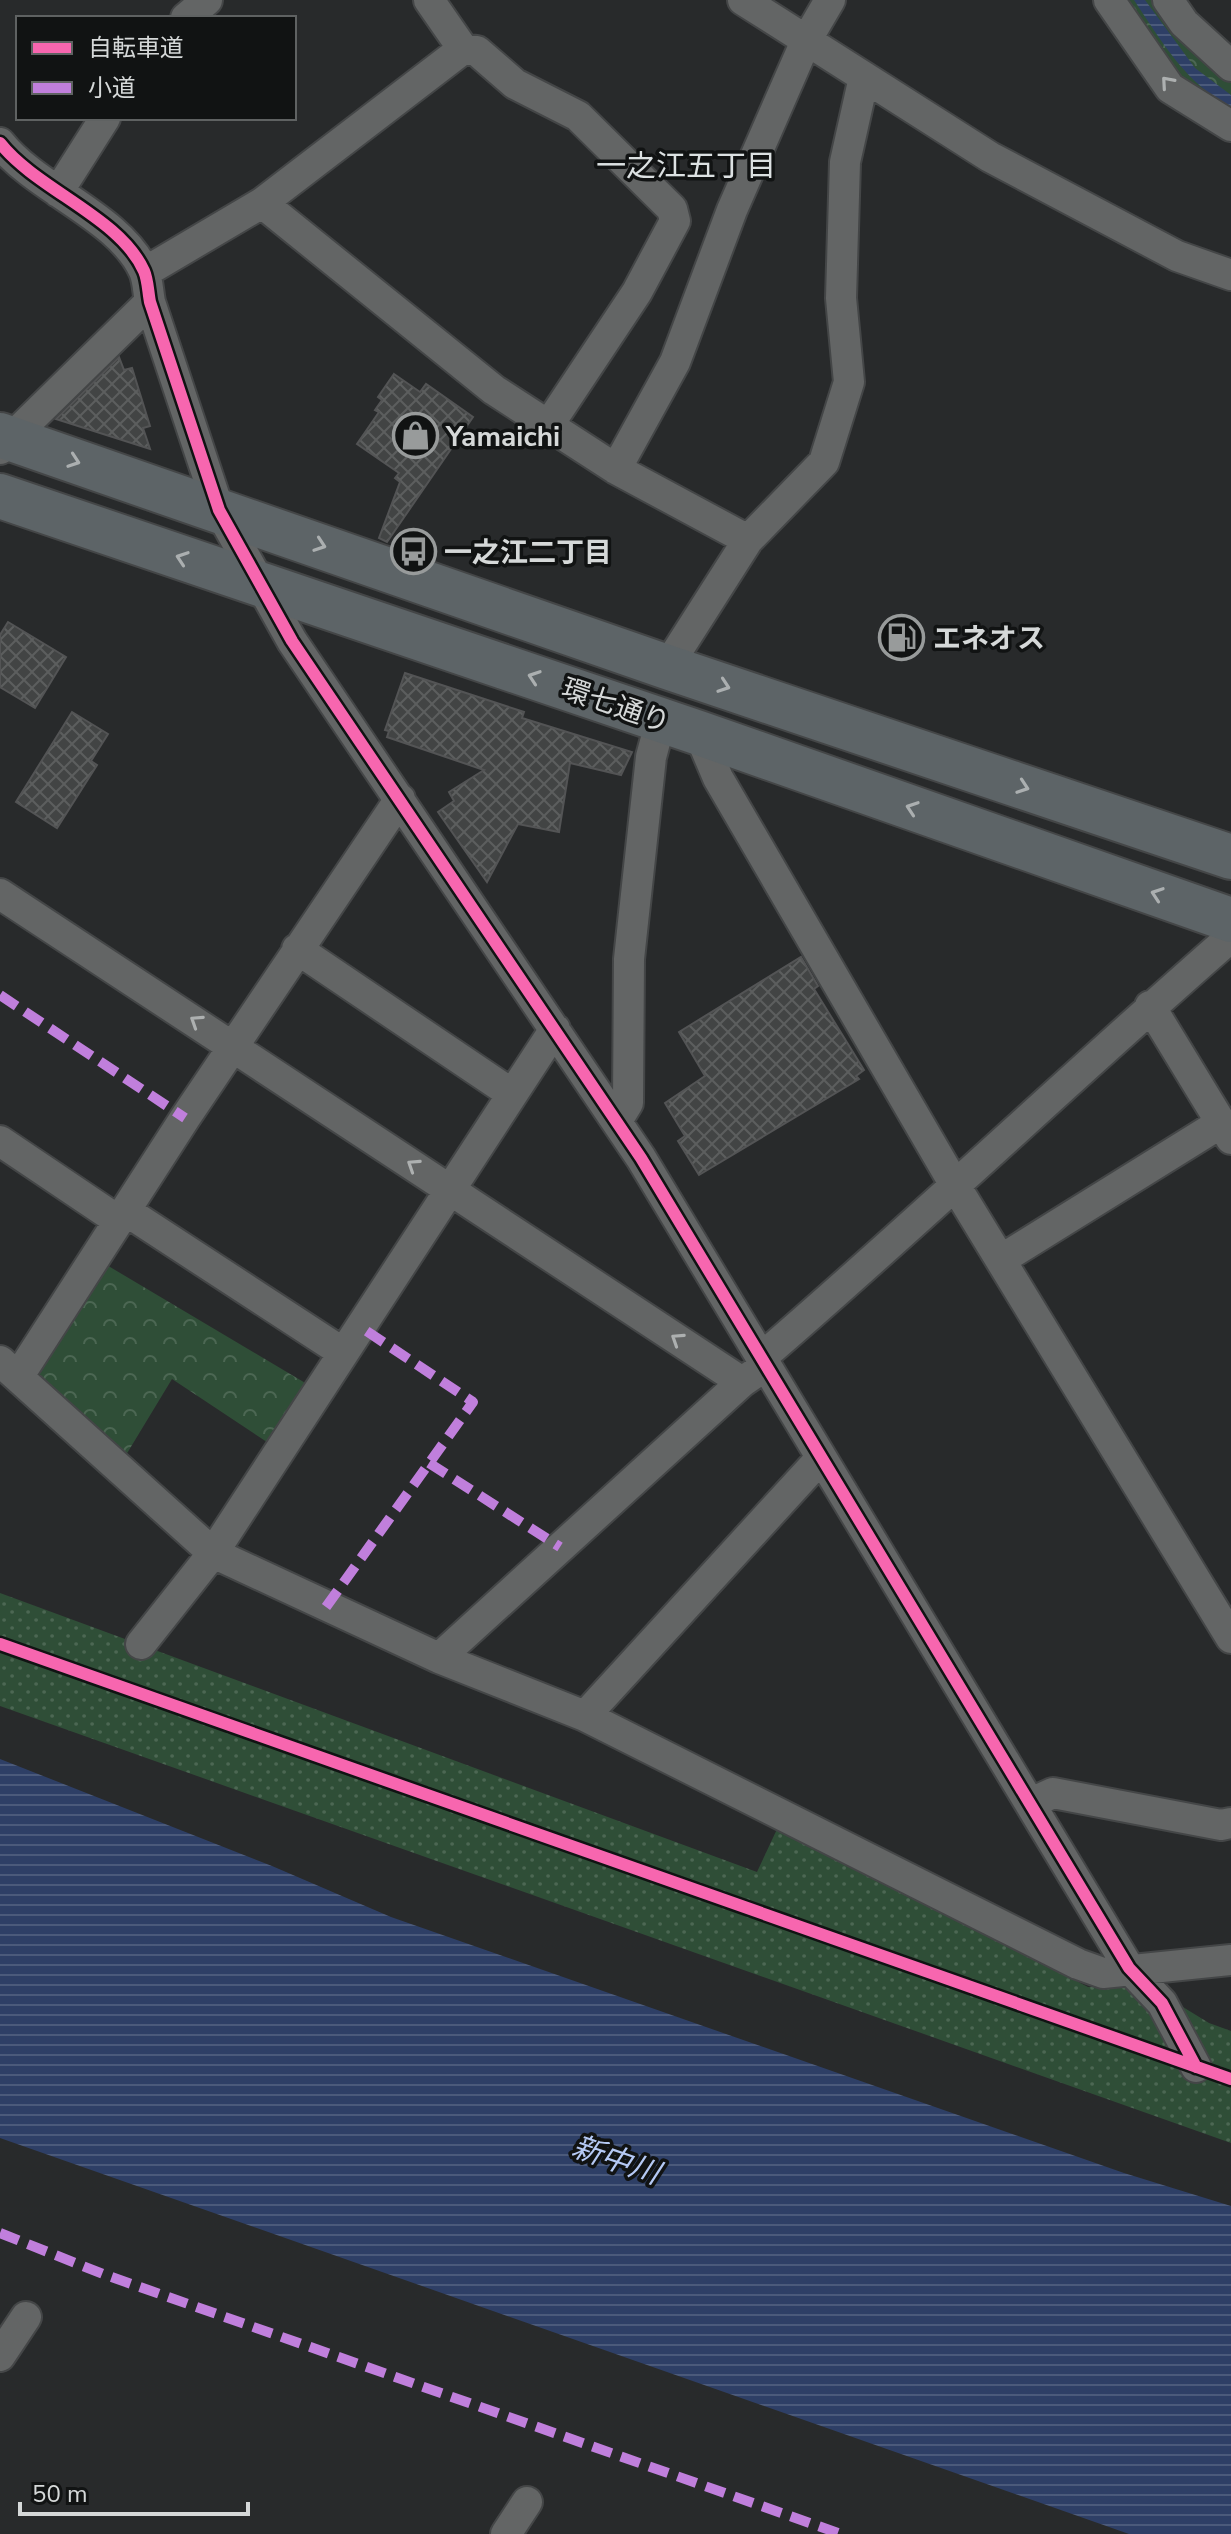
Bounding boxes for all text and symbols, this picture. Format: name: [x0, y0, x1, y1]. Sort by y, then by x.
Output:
legend: [16, 16, 296, 120]
text: 自転車道: [88, 32, 184, 64]
text: 小道: [88, 72, 136, 104]
one-way arrow: [1162, 77, 1176, 91]
district label: 一之江五丁目: [596, 146, 776, 187]
shop icon: Yamaichi: [391, 412, 439, 460]
place label: Yamaichi: [445, 418, 560, 456]
one-way arrow: [66, 451, 80, 467]
bus stop icon: 一之江二丁目: [389, 528, 437, 576]
place label: 一之江二丁目: [444, 534, 612, 572]
one-way arrow: [312, 535, 326, 552]
one-way arrow: [175, 551, 189, 567]
fuel station icon: エネオス: [878, 614, 926, 662]
place label: エネオス: [933, 620, 1045, 658]
one-way arrow: [528, 670, 542, 686]
street label: 環七通り: [557, 670, 675, 742]
one-way arrow: [716, 677, 730, 693]
one-way arrow: [1015, 778, 1029, 794]
one-way arrow: [906, 801, 920, 817]
one-way arrow: [1151, 887, 1165, 903]
one-way arrow: [190, 1016, 205, 1031]
one-way arrow: [407, 1159, 421, 1174]
one-way arrow: [671, 1333, 685, 1348]
water label: 新中川: [567, 2126, 668, 2195]
scale bar: [20, 2466, 248, 2516]
text: 50 m: [32, 2478, 88, 2510]

